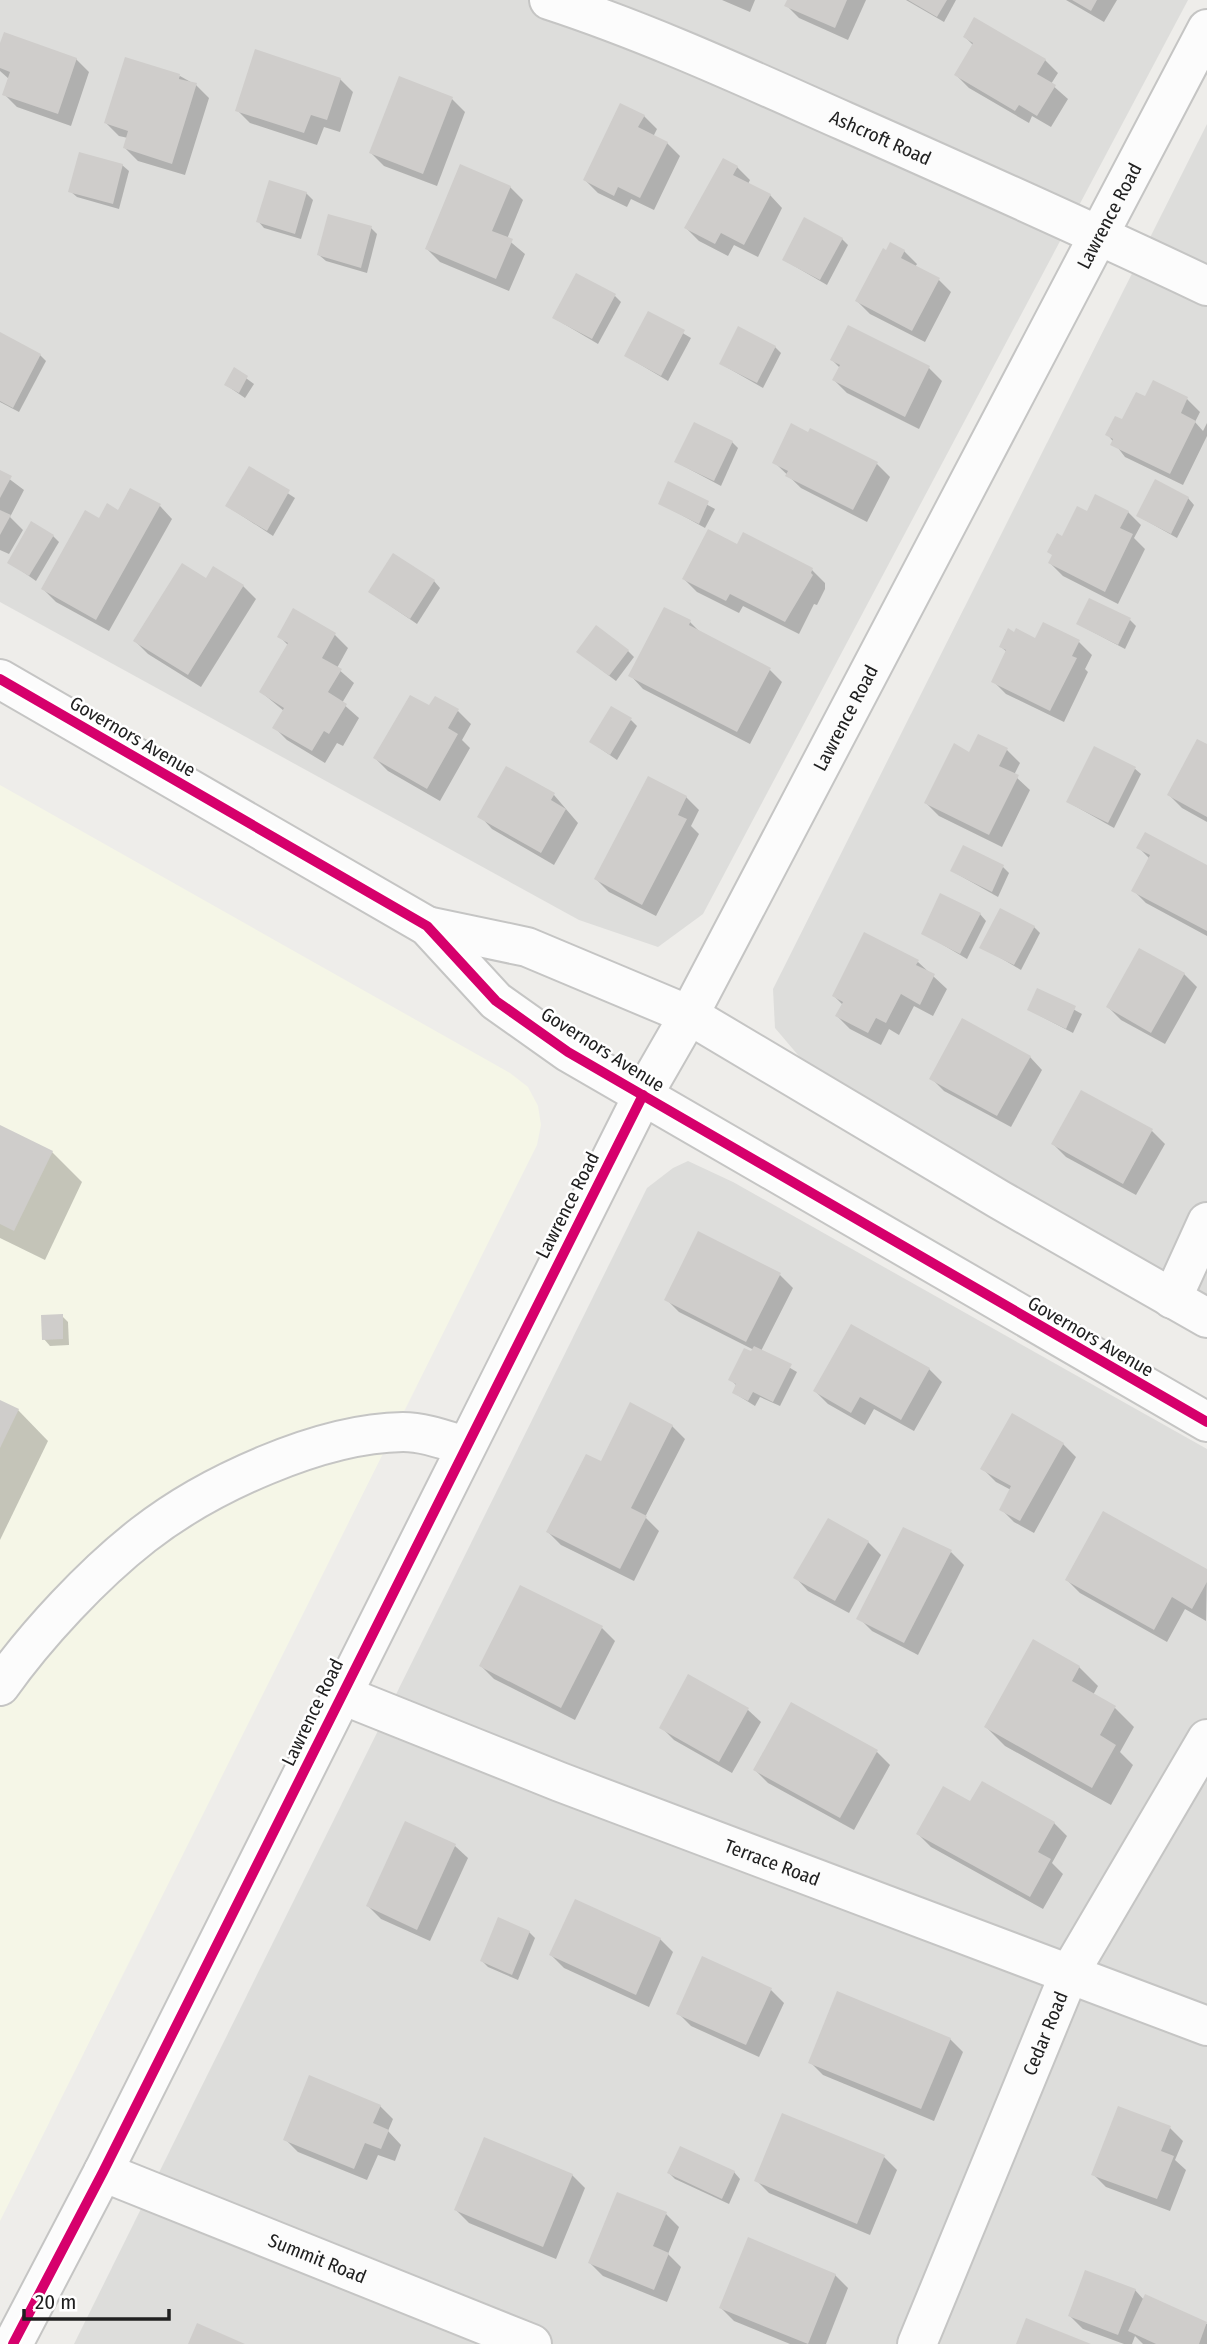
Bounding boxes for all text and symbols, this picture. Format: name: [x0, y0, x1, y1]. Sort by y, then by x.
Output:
street label: Ashcroft Road: [826, 105, 935, 170]
street label: Lawrence Road: [1072, 159, 1147, 273]
street label: Lawrence Road: [808, 661, 883, 775]
street label: Governors Avenue: [66, 691, 200, 782]
street label: Governors Avenue: [537, 1002, 669, 1097]
street label: Lawrence Road: [531, 1148, 604, 1262]
street label: Governors Avenue: [1024, 1291, 1158, 1382]
street label: Lawrence Road: [277, 1655, 348, 1770]
street label: Terrace Road: [721, 1834, 823, 1891]
street label: Cedar Road: [1018, 1988, 1073, 2079]
street label: Summit Road: [265, 2228, 370, 2288]
scale bar: [24, 2278, 170, 2322]
text: 20 m: [35, 2289, 76, 2315]

